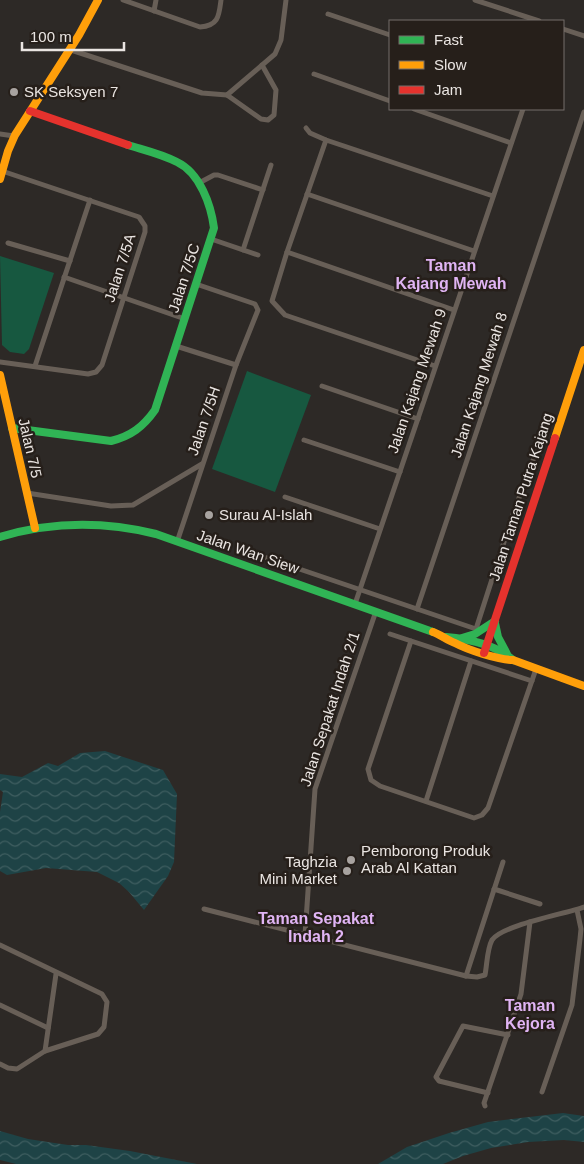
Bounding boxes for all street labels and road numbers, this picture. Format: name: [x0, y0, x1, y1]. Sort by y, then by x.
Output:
street label: Jalan 7/5A: [100, 232, 139, 304]
street label: Jalan 7/5C: [164, 241, 203, 315]
street label: Jalan Kajang Mewah 9: [384, 306, 449, 455]
street label: Jalan Kajang Mewah 8: [447, 310, 510, 460]
street label: Jalan 7/5H: [184, 384, 223, 458]
street label: Jalan Taman Putra Kajang: [485, 411, 556, 583]
street label: Jalan 7/5: [15, 416, 46, 479]
street label: Jalan Wan Siew: [195, 526, 302, 577]
street label: Jalan Sepakat Indah 2/1: [296, 629, 363, 788]

